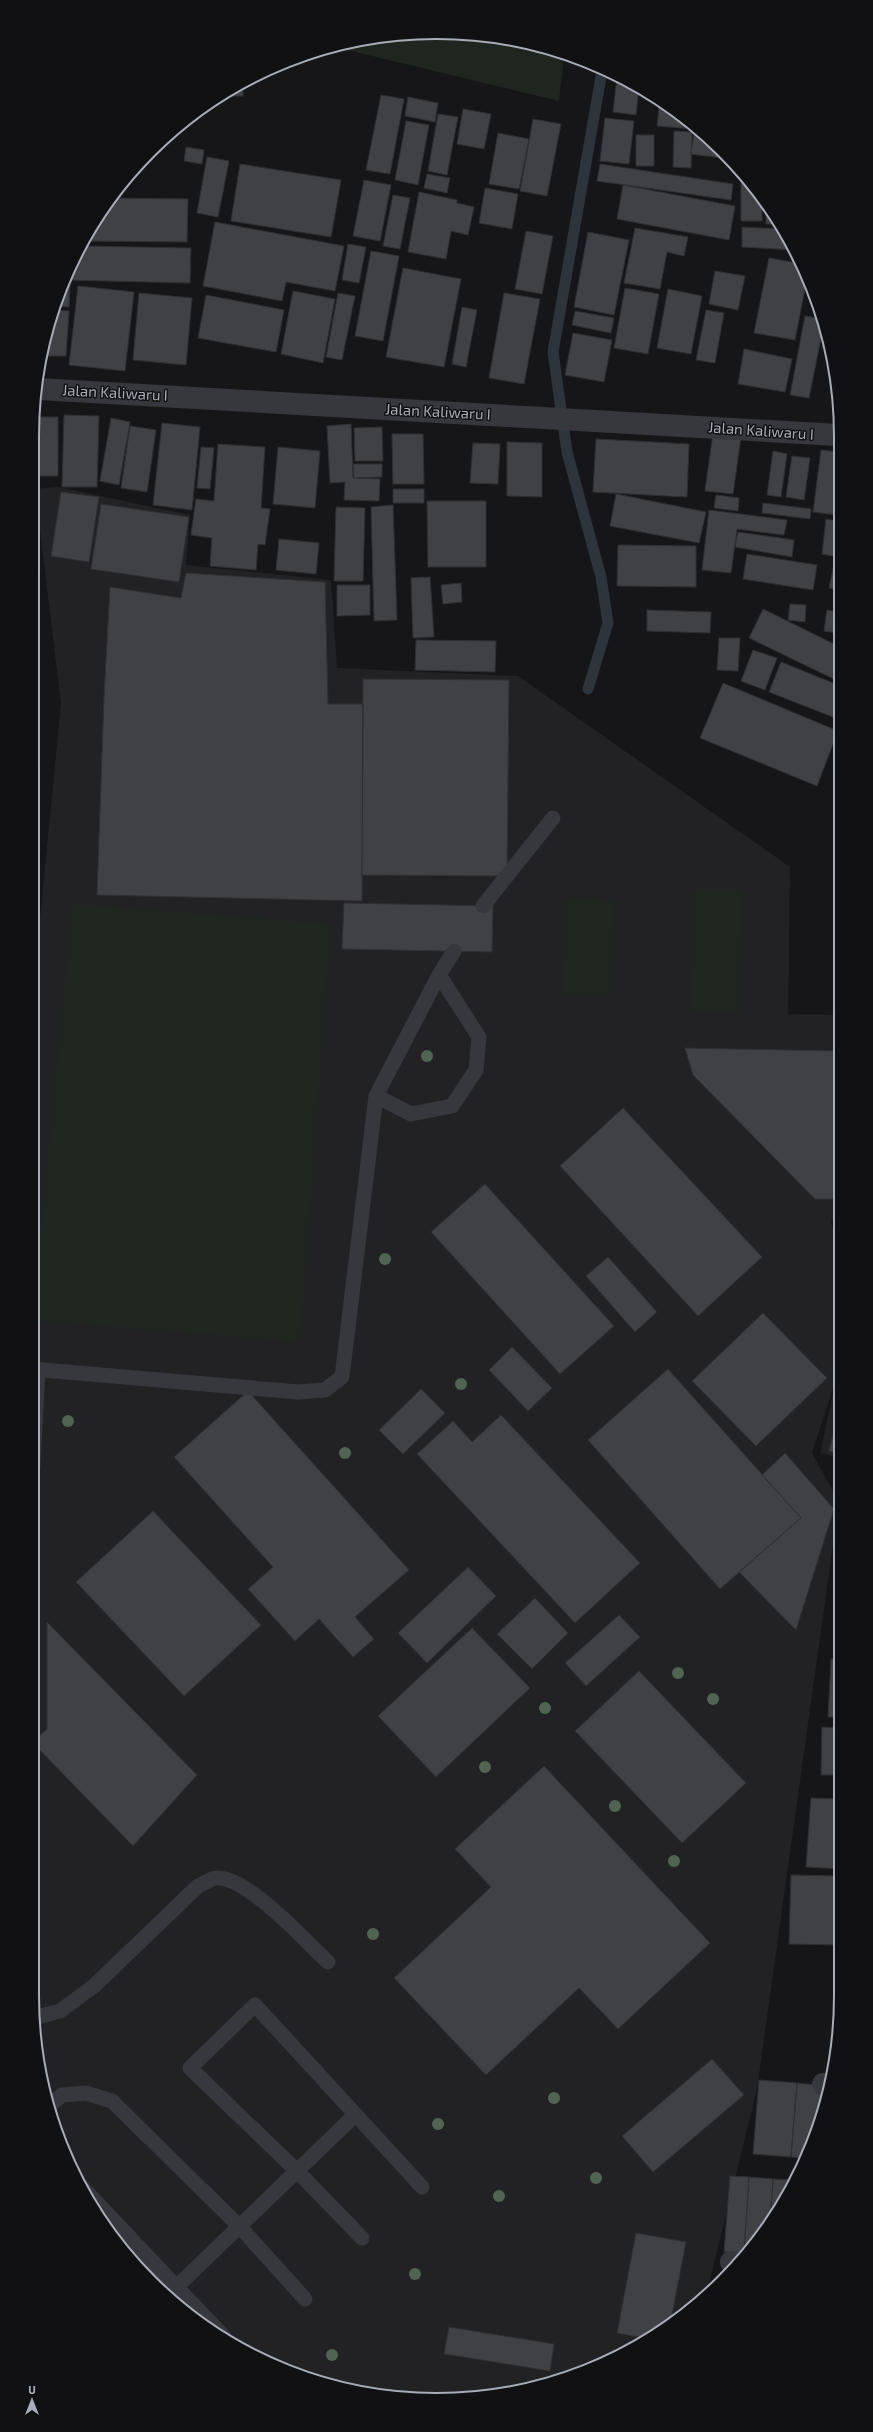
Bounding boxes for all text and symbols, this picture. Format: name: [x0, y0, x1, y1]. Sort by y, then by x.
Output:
street label: Jalan Kaliwaru I: [62, 380, 168, 404]
street label: Jalan Kaliwaru I: [385, 399, 491, 423]
street label: Jalan Kaliwaru I: [708, 417, 814, 443]
north arrow: [12, 2380, 52, 2420]
text: U: [28, 2383, 36, 2396]

